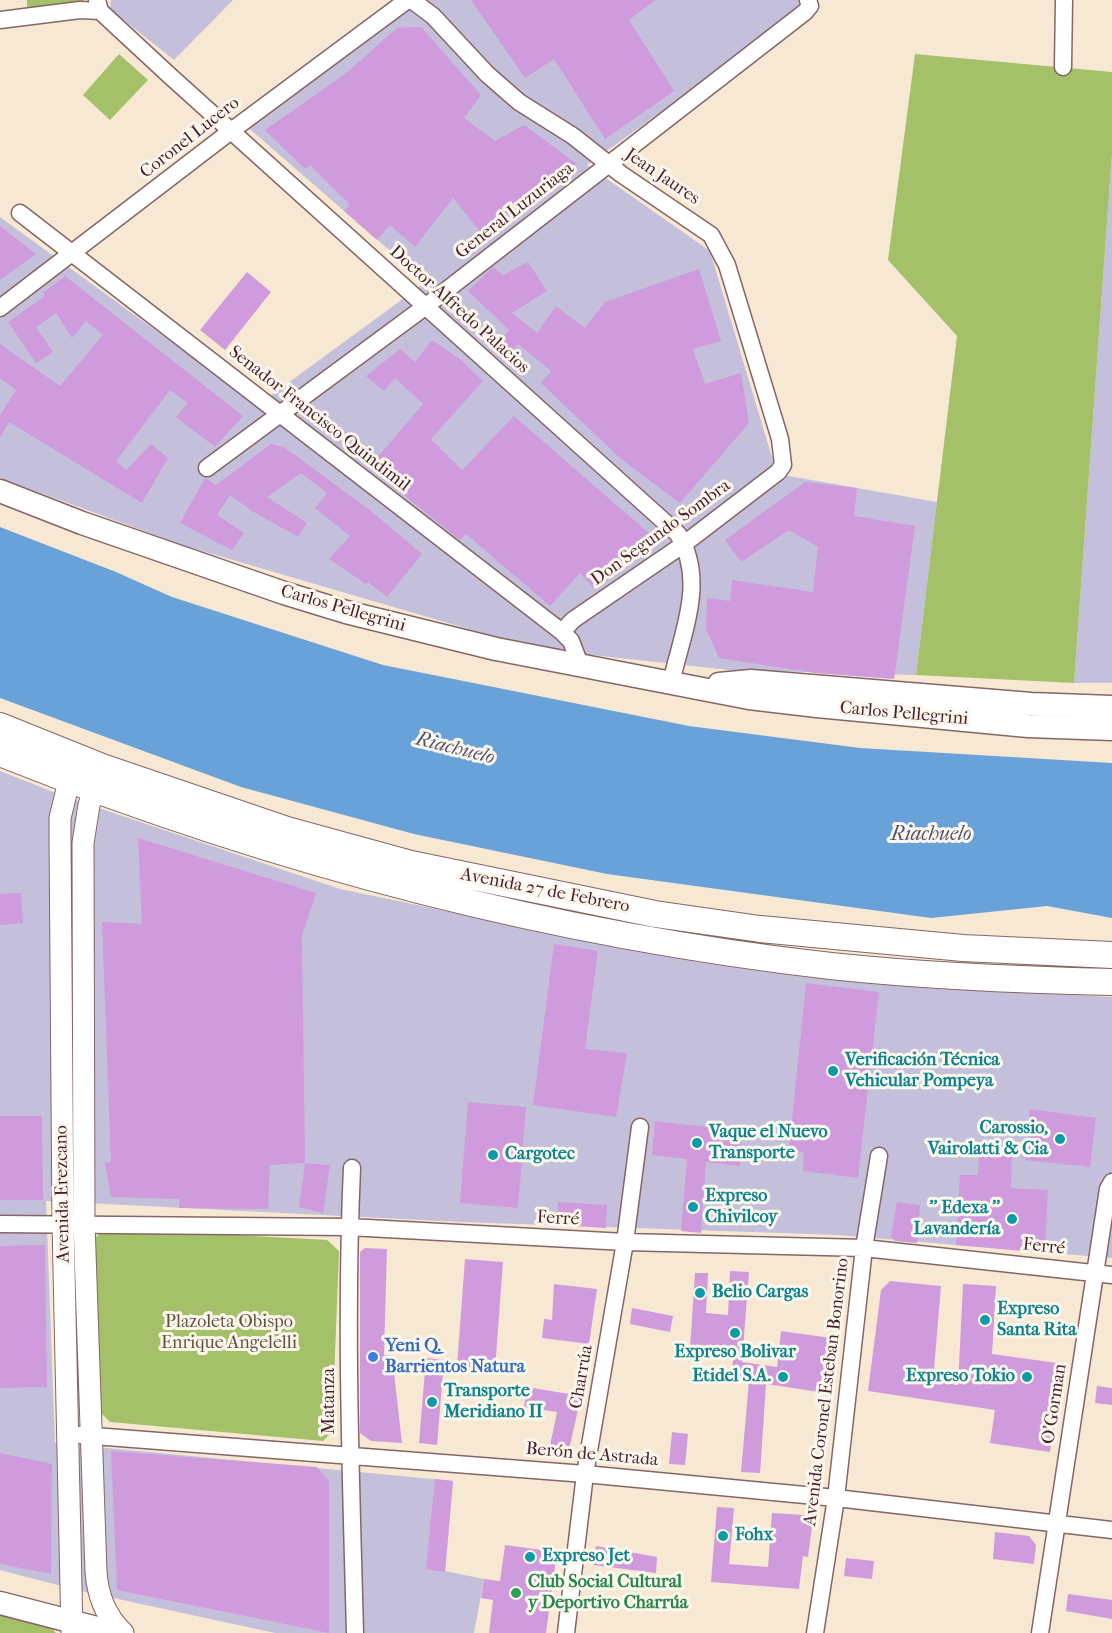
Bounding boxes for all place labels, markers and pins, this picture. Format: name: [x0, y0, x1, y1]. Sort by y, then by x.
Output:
place label: Verificación Técnica Vehicular Pompeya: [845, 1050, 1000, 1092]
marker: Verificación Técnica Vehicular Pompeya: [826, 1064, 840, 1078]
place label: Carossio, Vairolatti & Cia: [928, 1118, 1048, 1160]
place label: Vaque el Nuevo Transporte: [709, 1122, 828, 1164]
marker: Carossio, Vairolatti & Cia: [1053, 1132, 1067, 1146]
marker: Vaque el Nuevo Transporte: [690, 1136, 704, 1150]
place label: Cargotec: [505, 1144, 575, 1166]
marker: Cargotec: [486, 1148, 500, 1162]
place label: Expreso Chivilcoy: [705, 1186, 778, 1228]
place label: '' Edexa '' Lavandería: [914, 1198, 1000, 1240]
marker: Expreso Chivilcoy: [686, 1200, 700, 1214]
marker: '' Edexa '' Lavandería: [1005, 1212, 1019, 1226]
place label: Belio Cargas: [712, 1282, 808, 1304]
marker: Belio Cargas: [693, 1286, 707, 1300]
place label: Expreso Santa Rita: [997, 1299, 1077, 1342]
marker: Expreso Santa Rita: [978, 1313, 992, 1327]
marker: Expreso Bolivar: [728, 1326, 742, 1340]
place label: Yeni Q. Barrientos Natura: [385, 1336, 525, 1378]
place label: Expreso Bolivar: [674, 1342, 796, 1364]
marker: Yeni Q. Barrientos Natura: [366, 1350, 380, 1364]
place label: Etidel S.A.: [692, 1366, 771, 1388]
place label: Expreso Tokio: [906, 1366, 1015, 1388]
marker: Etidel S.A.: [776, 1370, 790, 1384]
marker: Expreso Tokio: [1020, 1370, 1034, 1384]
place label: Transporte Meridiano II: [444, 1381, 543, 1424]
marker: Transporte Meridiano II: [425, 1395, 439, 1409]
place label: Fohx: [735, 1525, 773, 1547]
marker: Fohx: [716, 1529, 730, 1543]
place label: Expreso Jet: [542, 1546, 630, 1568]
marker: Expreso Jet: [523, 1550, 537, 1564]
place label: Club Social Cultural y Deportivo Charrúa: [528, 1572, 688, 1614]
marker: Club Social Cultural y Deportivo Charrúa: [509, 1586, 523, 1600]

